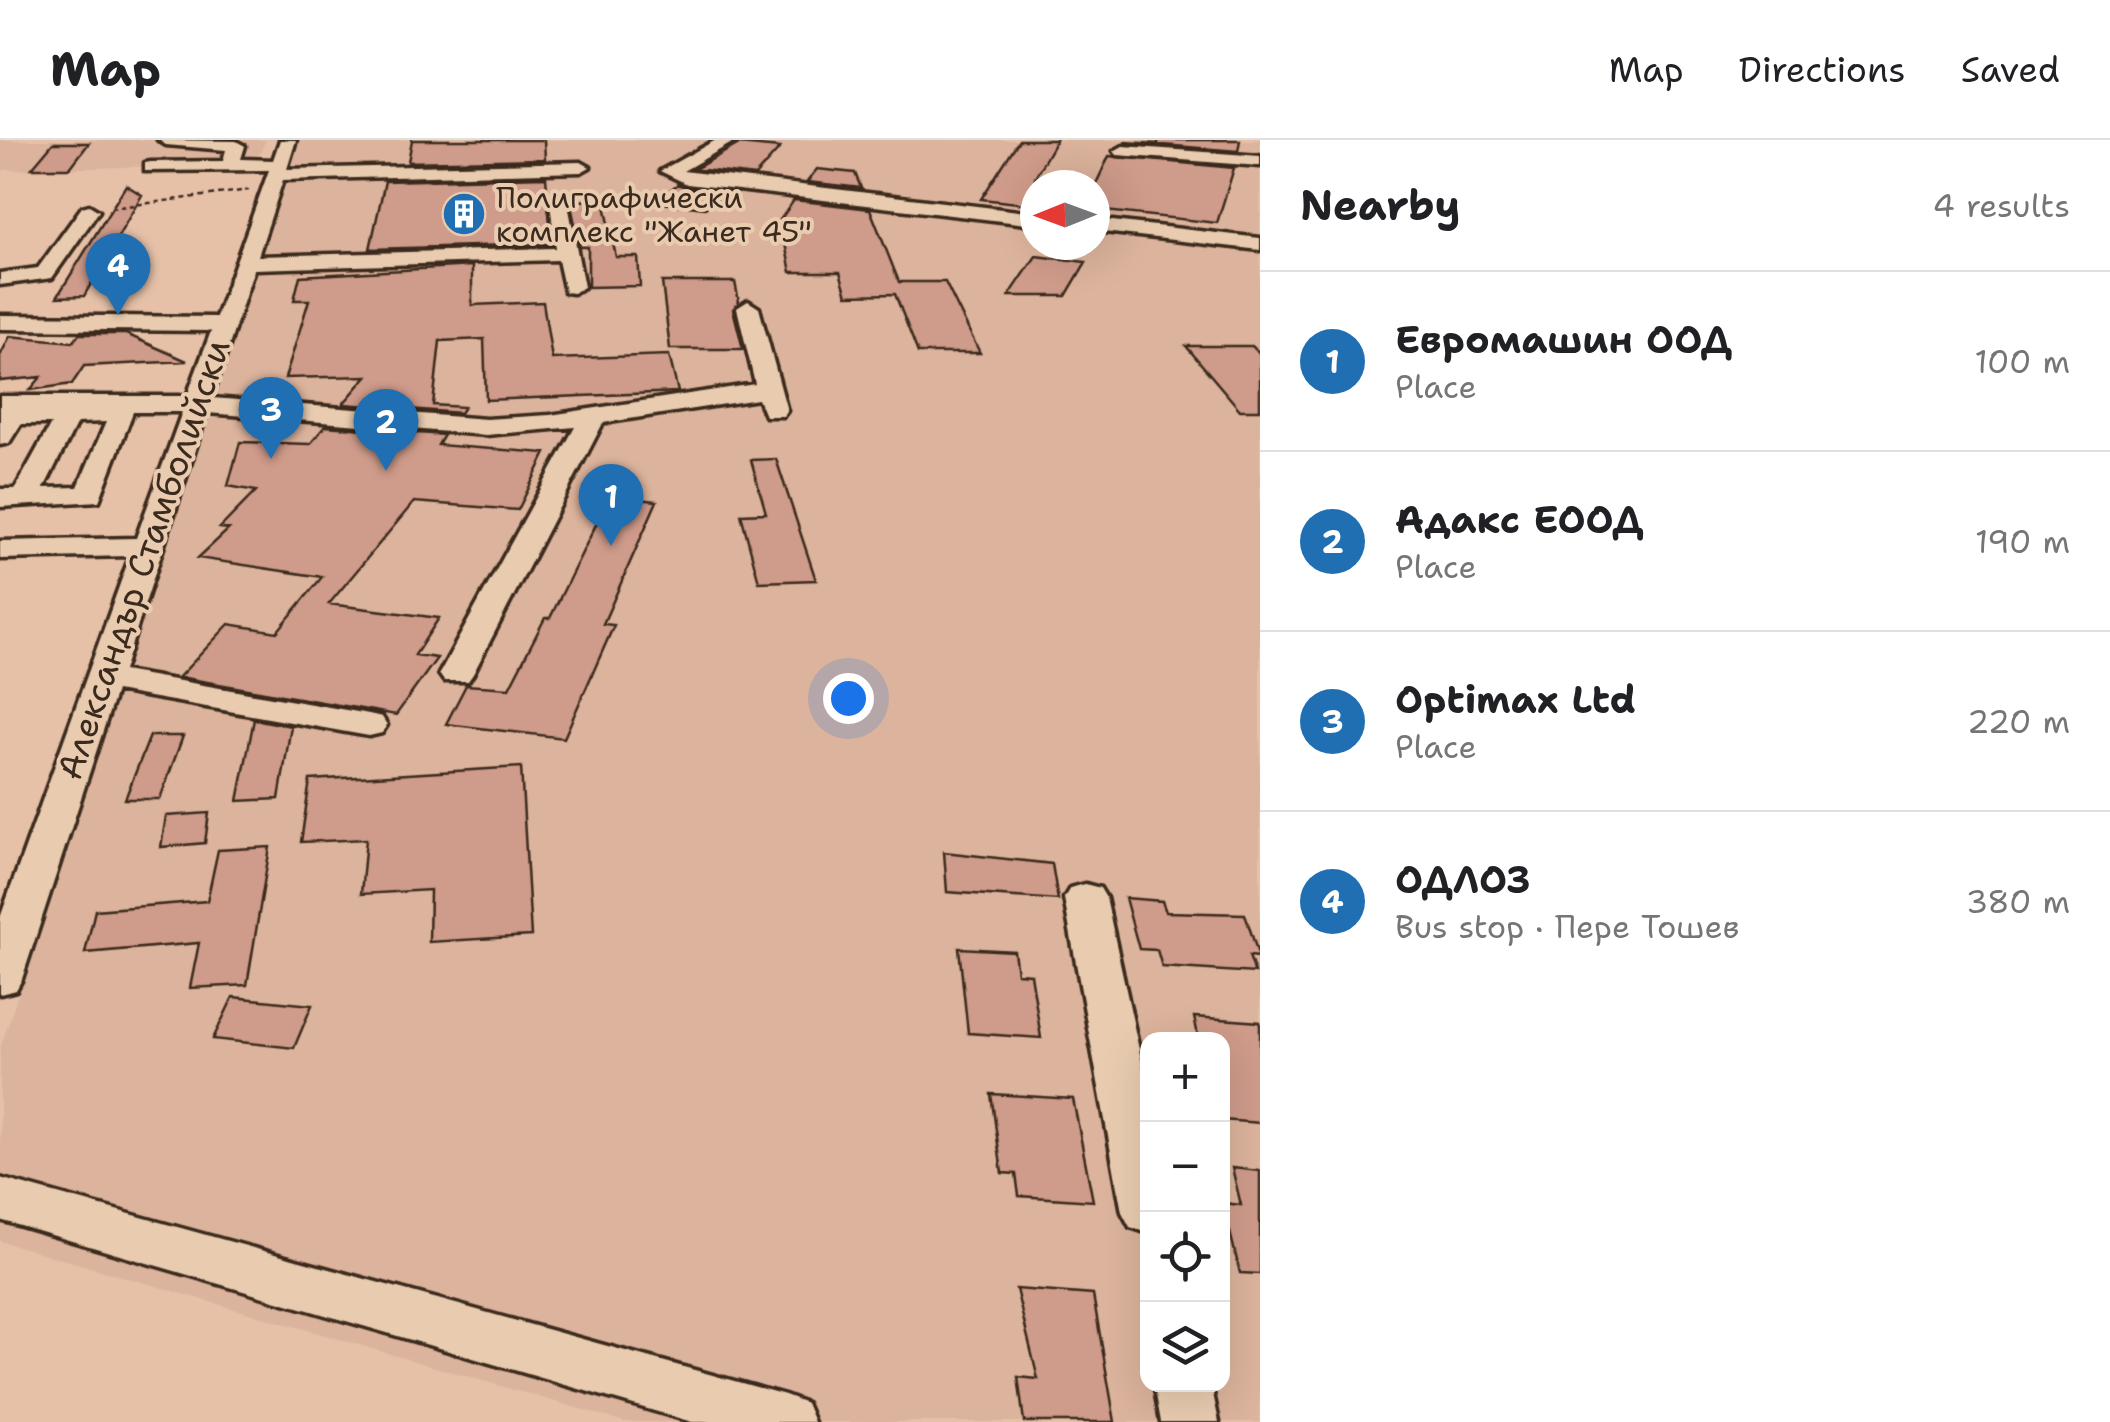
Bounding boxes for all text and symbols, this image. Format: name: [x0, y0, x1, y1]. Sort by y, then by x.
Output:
text: Map: [50, 37, 161, 101]
text: Map: [1609, 46, 1684, 93]
text: Directions: [1739, 46, 1906, 93]
text: Saved: [1961, 46, 2060, 93]
north arrow: [1020, 170, 1110, 260]
place label: Полиграфически комплекс "Жанет 45": [496, 177, 812, 252]
text: Nearby: [1300, 177, 1460, 233]
text: 4 results: [1933, 184, 2070, 227]
building icon: Полиграфически комплекс "Жанет 45": [441, 191, 487, 237]
pin: 4: [86, 232, 150, 315]
text: Евромашин ООД: [1395, 314, 1732, 365]
street label: Александър Стамболийски: [45, 332, 241, 786]
text: 1: [1325, 340, 1340, 383]
text: 100 m: [1974, 340, 2070, 383]
text: Place: [1395, 365, 1477, 408]
pin: 3: [238, 376, 304, 459]
pin: 2: [354, 388, 418, 471]
pin: 1: [578, 464, 644, 546]
text: Адакс ЕООД: [1395, 494, 1643, 545]
text: 2: [1321, 520, 1344, 563]
text: 190 m: [1975, 520, 2070, 563]
text: Place: [1395, 545, 1477, 588]
your location: [823, 673, 874, 724]
text: Optimax Ltd: [1395, 674, 1636, 725]
text: 3: [1321, 700, 1344, 743]
text: 220 m: [1967, 700, 2070, 743]
text: Place: [1395, 725, 1477, 768]
text: ОДЛОЗ: [1395, 854, 1530, 905]
text: 4: [1321, 880, 1344, 923]
text: 380 m: [1966, 880, 2070, 923]
text: Bus stop · Пере Тошев: [1395, 905, 1739, 948]
map controls: [1140, 1032, 1230, 1392]
button: +: [1140, 1032, 1230, 1122]
button: −: [1140, 1122, 1230, 1212]
button: locate: [1140, 1212, 1230, 1302]
button: layers: [1140, 1302, 1230, 1392]

